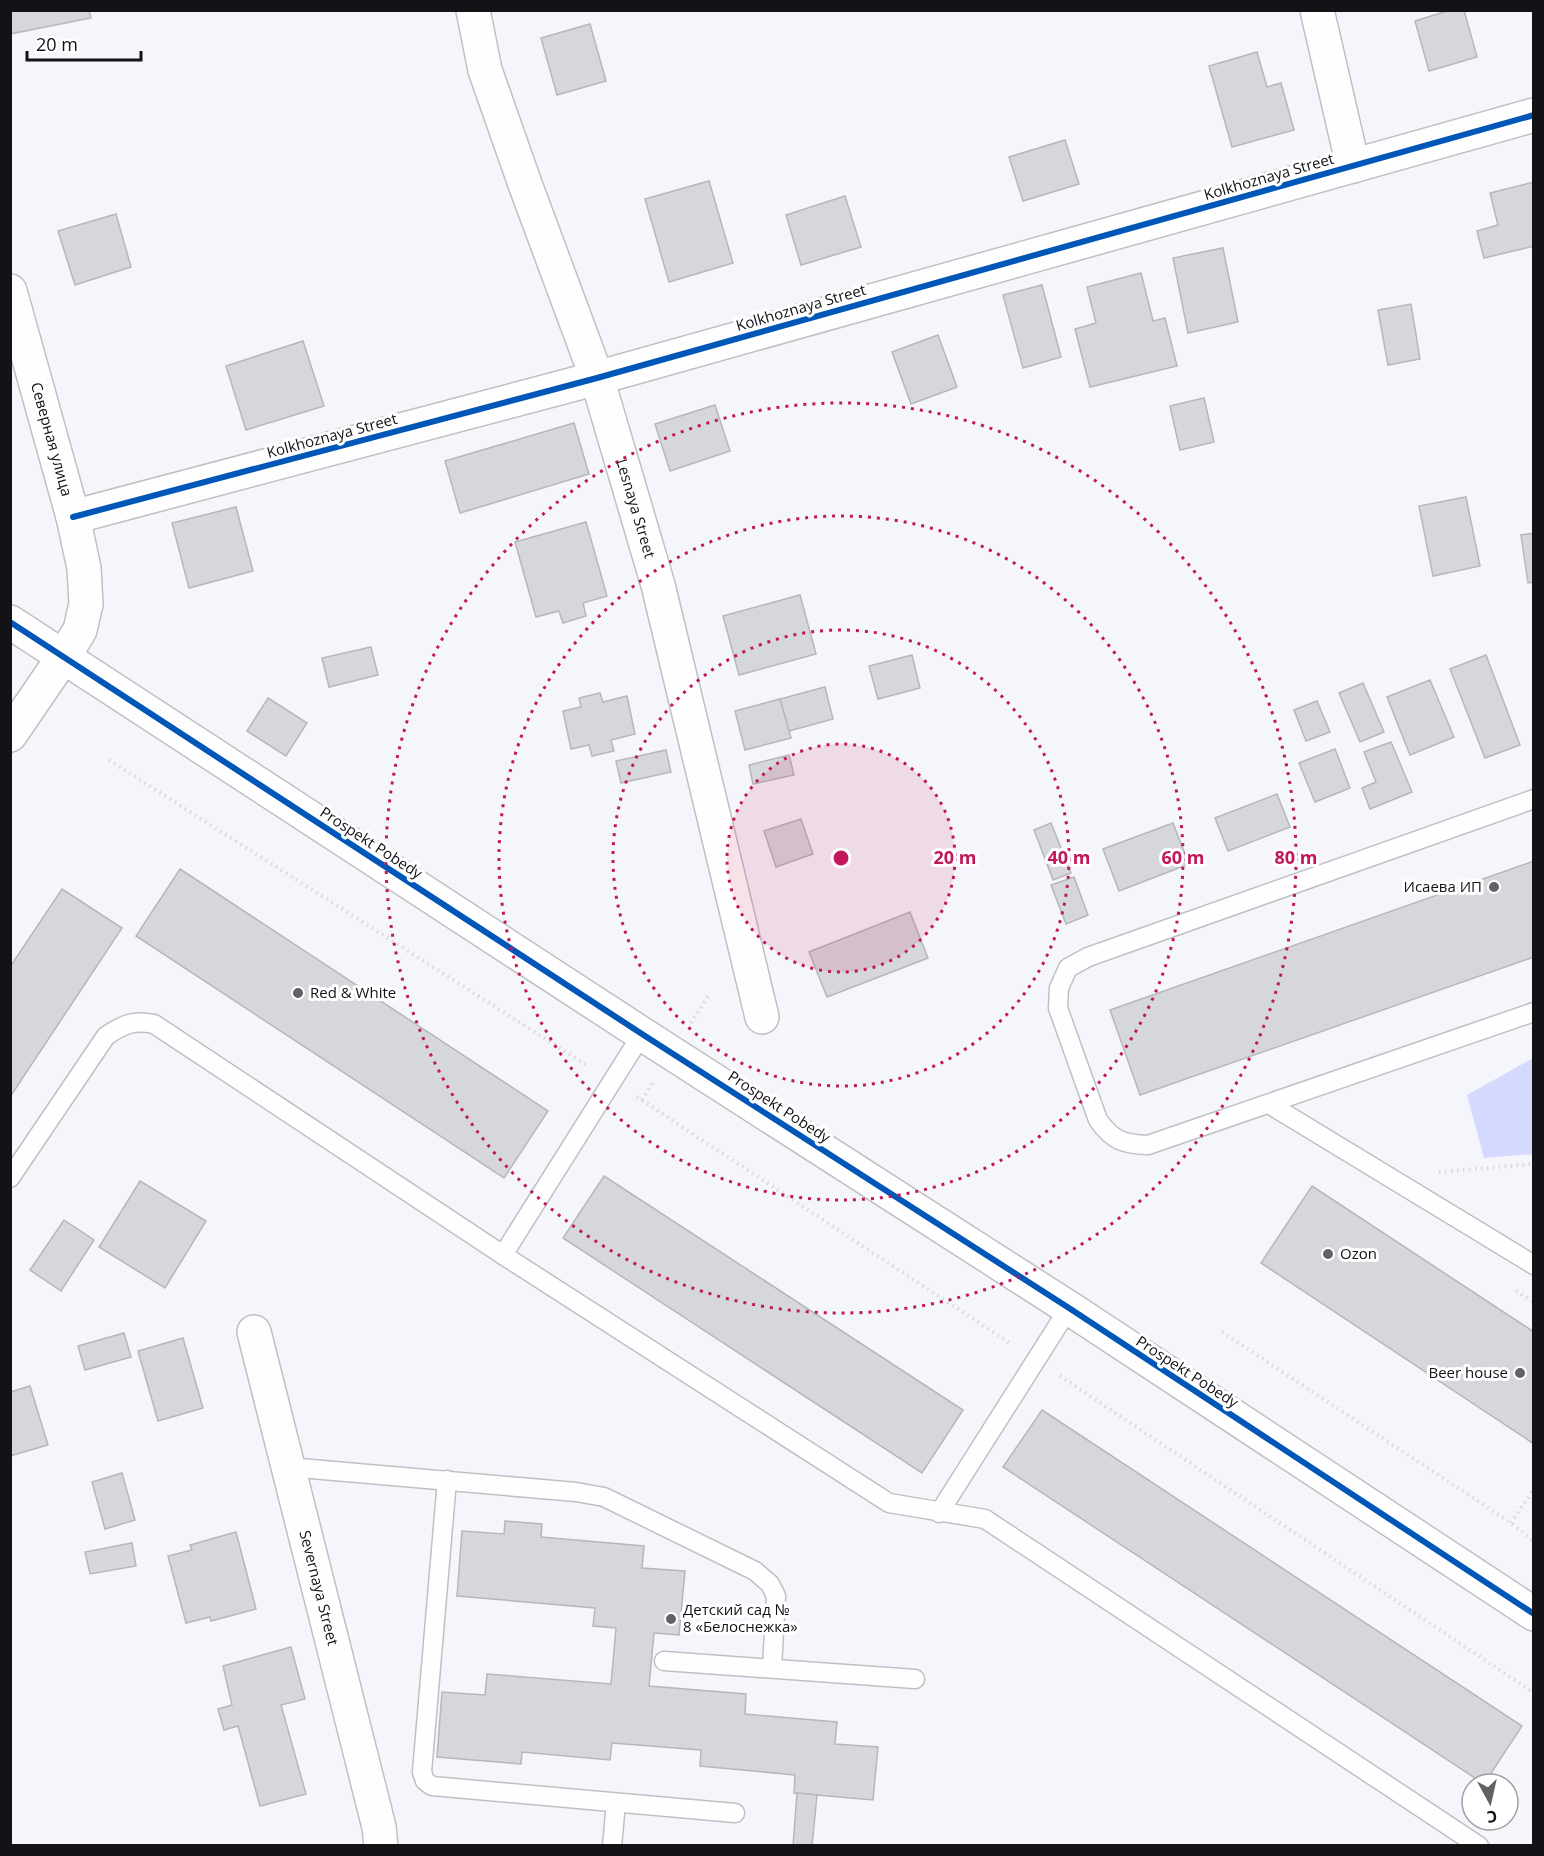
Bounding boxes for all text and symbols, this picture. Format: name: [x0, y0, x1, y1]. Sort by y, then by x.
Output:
scale bar: [27, 24, 141, 62]
text: 20 m: [36, 32, 78, 56]
street label: Kolkhoznaya Street: [1201, 148, 1336, 204]
street label: Kolkhoznaya Street: [733, 279, 868, 335]
street label: Северная улица: [27, 380, 78, 498]
street label: Kolkhoznaya Street: [264, 408, 399, 462]
street label: Lesnaya Street: [612, 456, 661, 560]
street label: Prospekt Pobedy: [316, 802, 427, 883]
text: 20 m: [934, 845, 976, 869]
text: 40 m: [1048, 845, 1090, 869]
text: 60 m: [1162, 845, 1204, 869]
text: 80 m: [1275, 845, 1317, 869]
centre of rings: [831, 848, 851, 868]
place label: Исаева ИП: [1403, 876, 1482, 896]
marker: Исаева ИП: [1487, 880, 1501, 894]
place label: Red & White: [310, 982, 396, 1002]
marker: Red & White: [291, 986, 305, 1000]
street label: Prospekt Pobedy: [724, 1066, 835, 1147]
place label: Ozon: [1340, 1243, 1377, 1263]
marker: Ozon: [1321, 1247, 1335, 1261]
street label: Prospekt Pobedy: [1132, 1331, 1243, 1412]
place label: Beer house: [1428, 1362, 1508, 1382]
marker: Beer house: [1513, 1366, 1527, 1380]
street label: Severnaya Street: [295, 1528, 344, 1647]
place label: Детский сад № 8 «Белоснежка»: [683, 1599, 798, 1636]
marker: Детский сад № 8 «Белоснежка»: [664, 1612, 678, 1626]
north arrow: [1460, 1772, 1520, 1832]
text: С: [1486, 1805, 1499, 1828]

